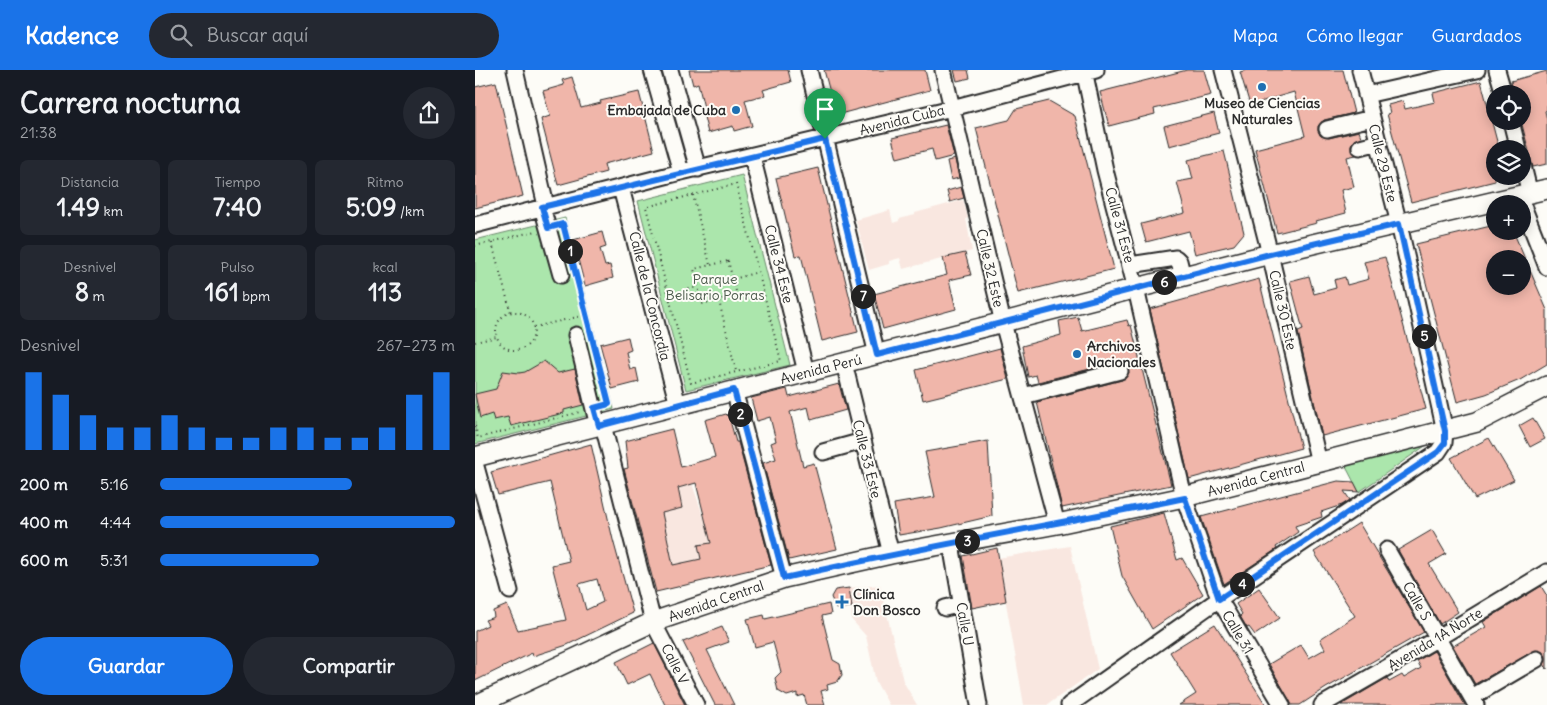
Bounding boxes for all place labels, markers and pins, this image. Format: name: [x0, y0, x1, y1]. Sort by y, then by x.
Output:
marker: Museo de Ciencias Naturales: [1256, 81, 1268, 93]
pin: [804, 88, 846, 139]
place label: Museo de Ciencias Naturales: [1204, 94, 1321, 128]
place label: Embajada de Cuba: [607, 101, 726, 119]
marker: Embajada de Cuba: [730, 104, 742, 116]
pin: 1: [557, 238, 583, 264]
pin: 6: [1151, 270, 1177, 294]
pin: 7: [851, 284, 875, 308]
pin: 5: [1411, 324, 1437, 348]
place label: Archivos Nacionales: [1087, 337, 1156, 371]
marker: Archivos Nacionales: [1071, 348, 1083, 360]
pin: 2: [727, 402, 753, 426]
pin: 3: [955, 528, 979, 554]
pin: 4: [1229, 572, 1255, 596]
place label: Clínica Don Bosco: [853, 585, 921, 619]
marker: Clínica Don Bosco: [835, 595, 849, 609]

